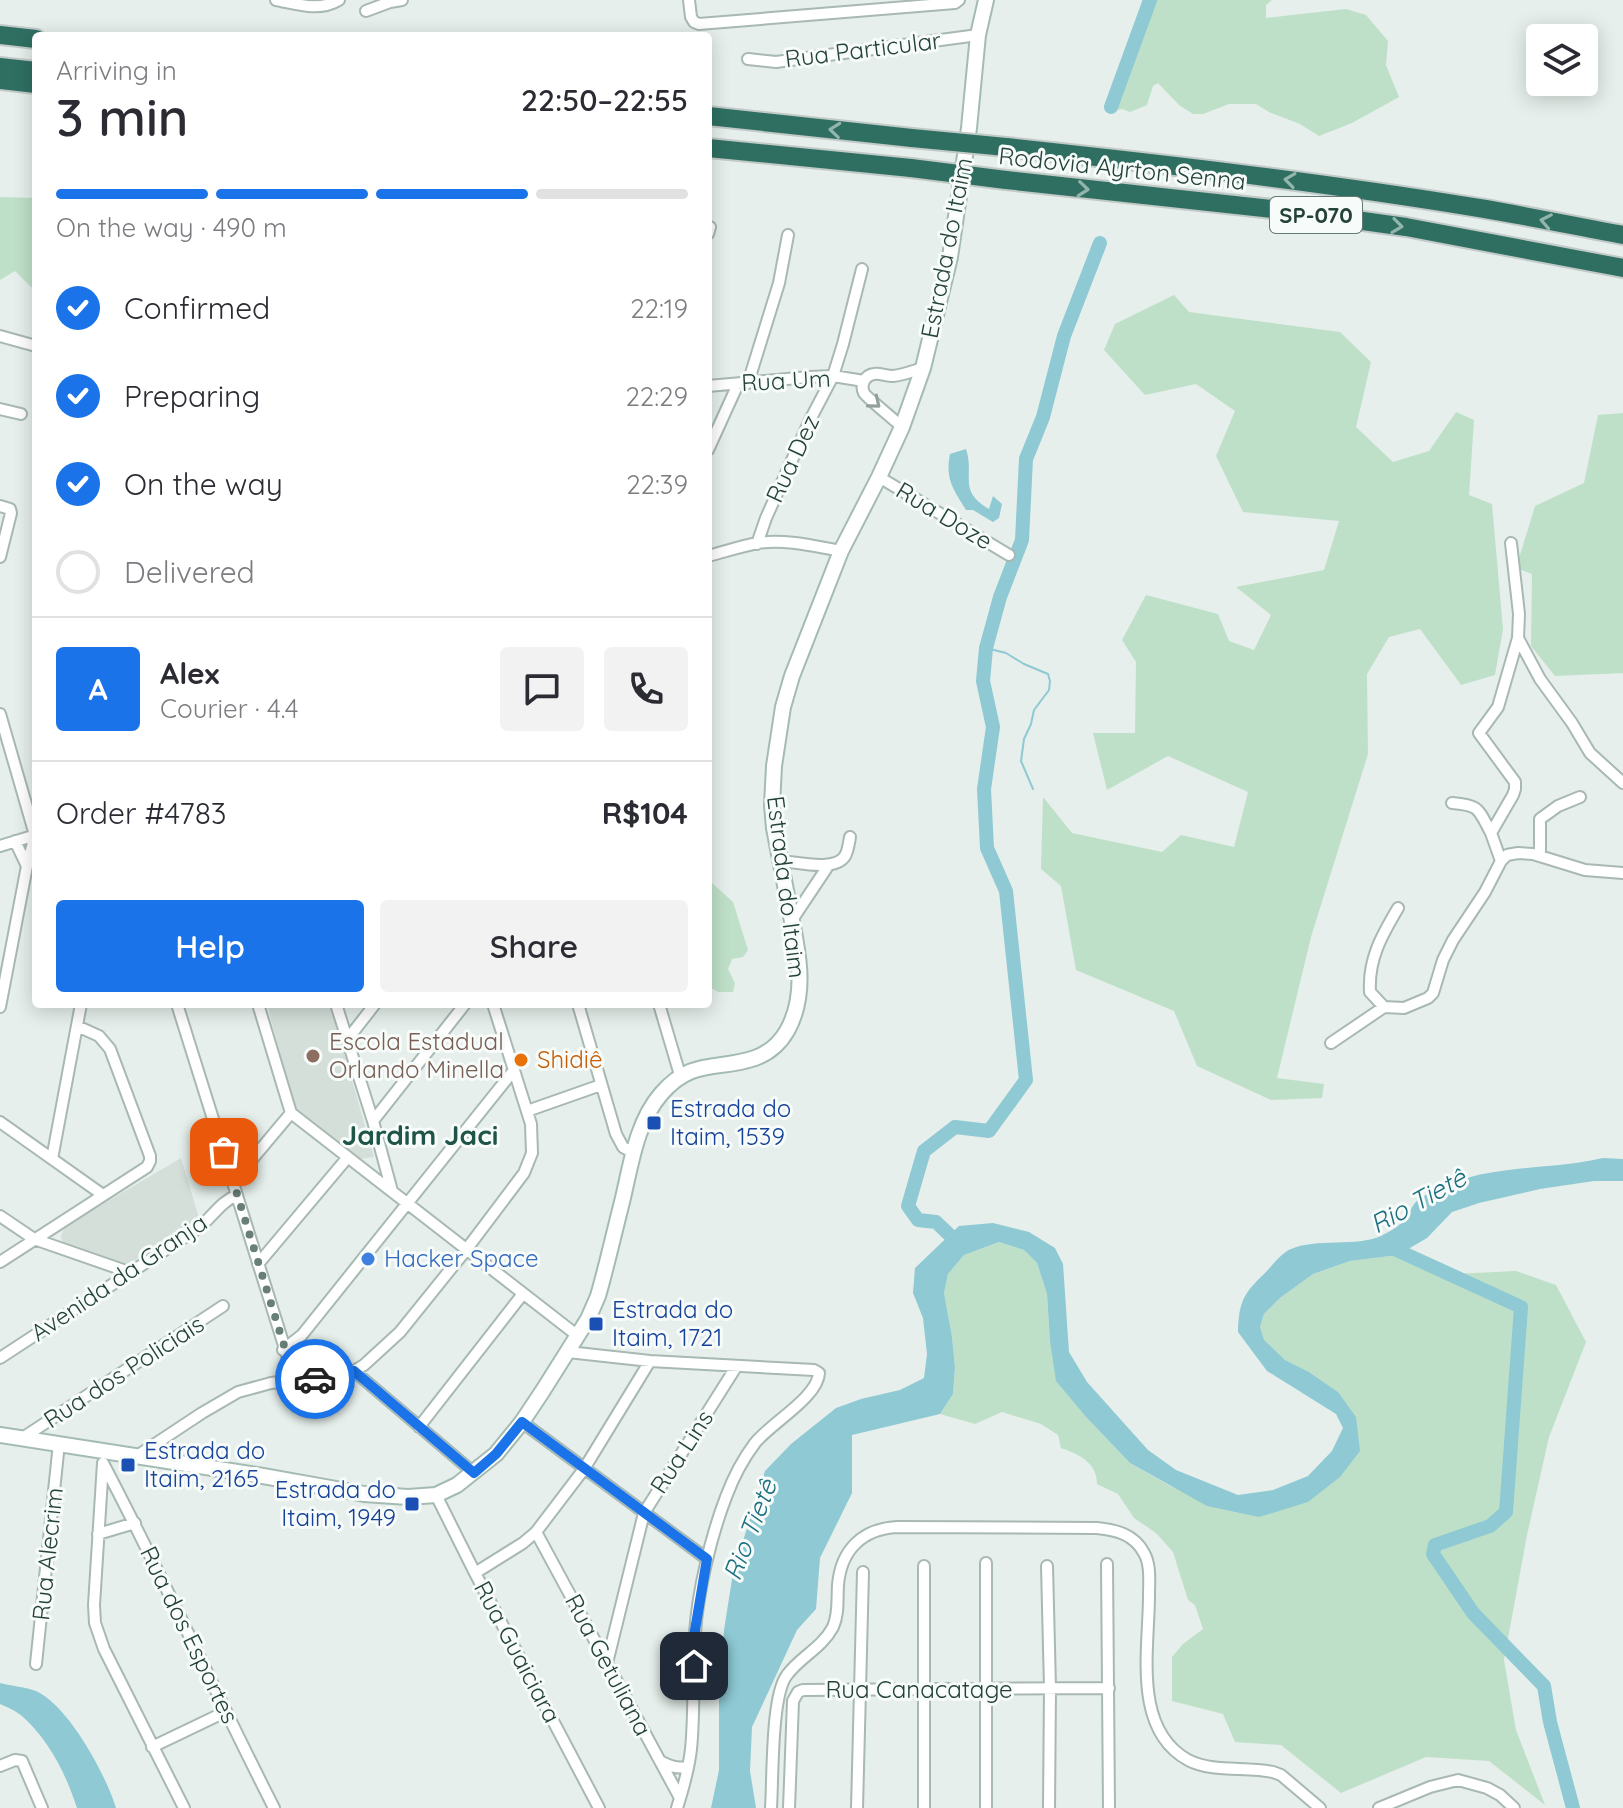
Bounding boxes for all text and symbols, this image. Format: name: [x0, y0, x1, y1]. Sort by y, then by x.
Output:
map controls: [1526, 24, 1598, 96]
button: layers: [1526, 24, 1598, 96]
street label: Rua Particular: [783, 25, 943, 73]
text: Arriving in: [56, 54, 177, 87]
text: 22:50–22:55: [521, 81, 688, 119]
text: 3 min: [56, 84, 189, 149]
one-way arrow: [828, 121, 841, 138]
street label: Rodovia Ayrton Senna: [997, 140, 1247, 196]
street label: Estrada do Itaim: [914, 155, 978, 341]
one-way arrow: [1283, 172, 1296, 189]
one-way arrow: [1077, 180, 1090, 197]
road number: SP-070: [1270, 197, 1362, 233]
text: On the way · 490 m: [56, 211, 287, 244]
one-way arrow: [1540, 213, 1554, 230]
one-way arrow: [1390, 217, 1404, 234]
icon: check: [56, 286, 100, 330]
text: Confirmed: [124, 289, 270, 327]
text: 22:19: [630, 292, 688, 325]
street label: Rua Um: [740, 363, 831, 397]
icon: check: [56, 374, 100, 418]
text: Preparing: [124, 377, 260, 415]
text: 22:29: [625, 380, 688, 413]
one-way arrow: [866, 393, 880, 408]
street label: Rua Dez: [759, 410, 825, 507]
icon: check: [56, 462, 100, 506]
text: On the way: [124, 465, 283, 503]
text: 22:39: [626, 468, 688, 501]
street label: Rua Doze: [891, 475, 998, 556]
text: Delivered: [124, 553, 255, 591]
button: chat: [500, 647, 584, 731]
button: phone: [604, 647, 688, 731]
text: Alex: [160, 654, 219, 692]
text: A: [88, 670, 108, 708]
text: Courier · 4.4: [160, 692, 298, 725]
text: Order #4783: [56, 794, 227, 832]
text: R$104: [602, 794, 688, 832]
street label: Estrada do Itaim: [761, 794, 813, 980]
button: Help: [56, 900, 364, 992]
button: Share: [380, 900, 688, 992]
place label: Escola Estadual Orlando Minella: [329, 1026, 504, 1084]
place label: Shidiê: [537, 1044, 603, 1074]
marker: Escola Estadual Orlando Minella: [304, 1047, 322, 1065]
marker: Shidiê: [512, 1051, 530, 1069]
place label: Estrada do Itaim, 1539: [670, 1093, 791, 1151]
marker: Estrada do Itaim, 1539: [645, 1114, 663, 1132]
district label: Jardim Jaci: [342, 1117, 498, 1152]
pin: [190, 1118, 258, 1186]
icon: bag: [202, 1130, 246, 1174]
water label: Rio Tietê: [1364, 1160, 1473, 1240]
street label: Avenida da Granja: [25, 1207, 212, 1347]
place label: Hacker Space: [384, 1243, 539, 1273]
marker: Hacker Space: [359, 1250, 377, 1268]
place label: Estrada do Itaim, 1721: [612, 1294, 733, 1352]
street label: Rua dos Policiais: [38, 1308, 209, 1434]
marker: Estrada do Itaim, 1721: [587, 1315, 605, 1333]
courier: [275, 1339, 355, 1419]
icon: car: [293, 1357, 337, 1401]
street label: Rua Lins: [643, 1404, 719, 1499]
place label: Estrada do Itaim, 2165: [144, 1435, 265, 1493]
marker: Estrada do Itaim, 2165: [119, 1456, 137, 1474]
place label: Estrada do Itaim, 1949: [275, 1474, 396, 1532]
water label: Rio Tietê: [715, 1474, 784, 1585]
street label: Rua Alecrim: [25, 1486, 69, 1622]
marker: Estrada do Itaim, 1949: [403, 1495, 421, 1513]
street label: Rua dos Esportes: [134, 1541, 246, 1728]
street label: Rua Guaiciara: [468, 1576, 568, 1728]
street label: Rua Getuliana: [559, 1589, 659, 1741]
pin: [660, 1632, 728, 1700]
icon: home: [672, 1644, 716, 1688]
street label: Rua Canacatage: [826, 1674, 1012, 1704]

